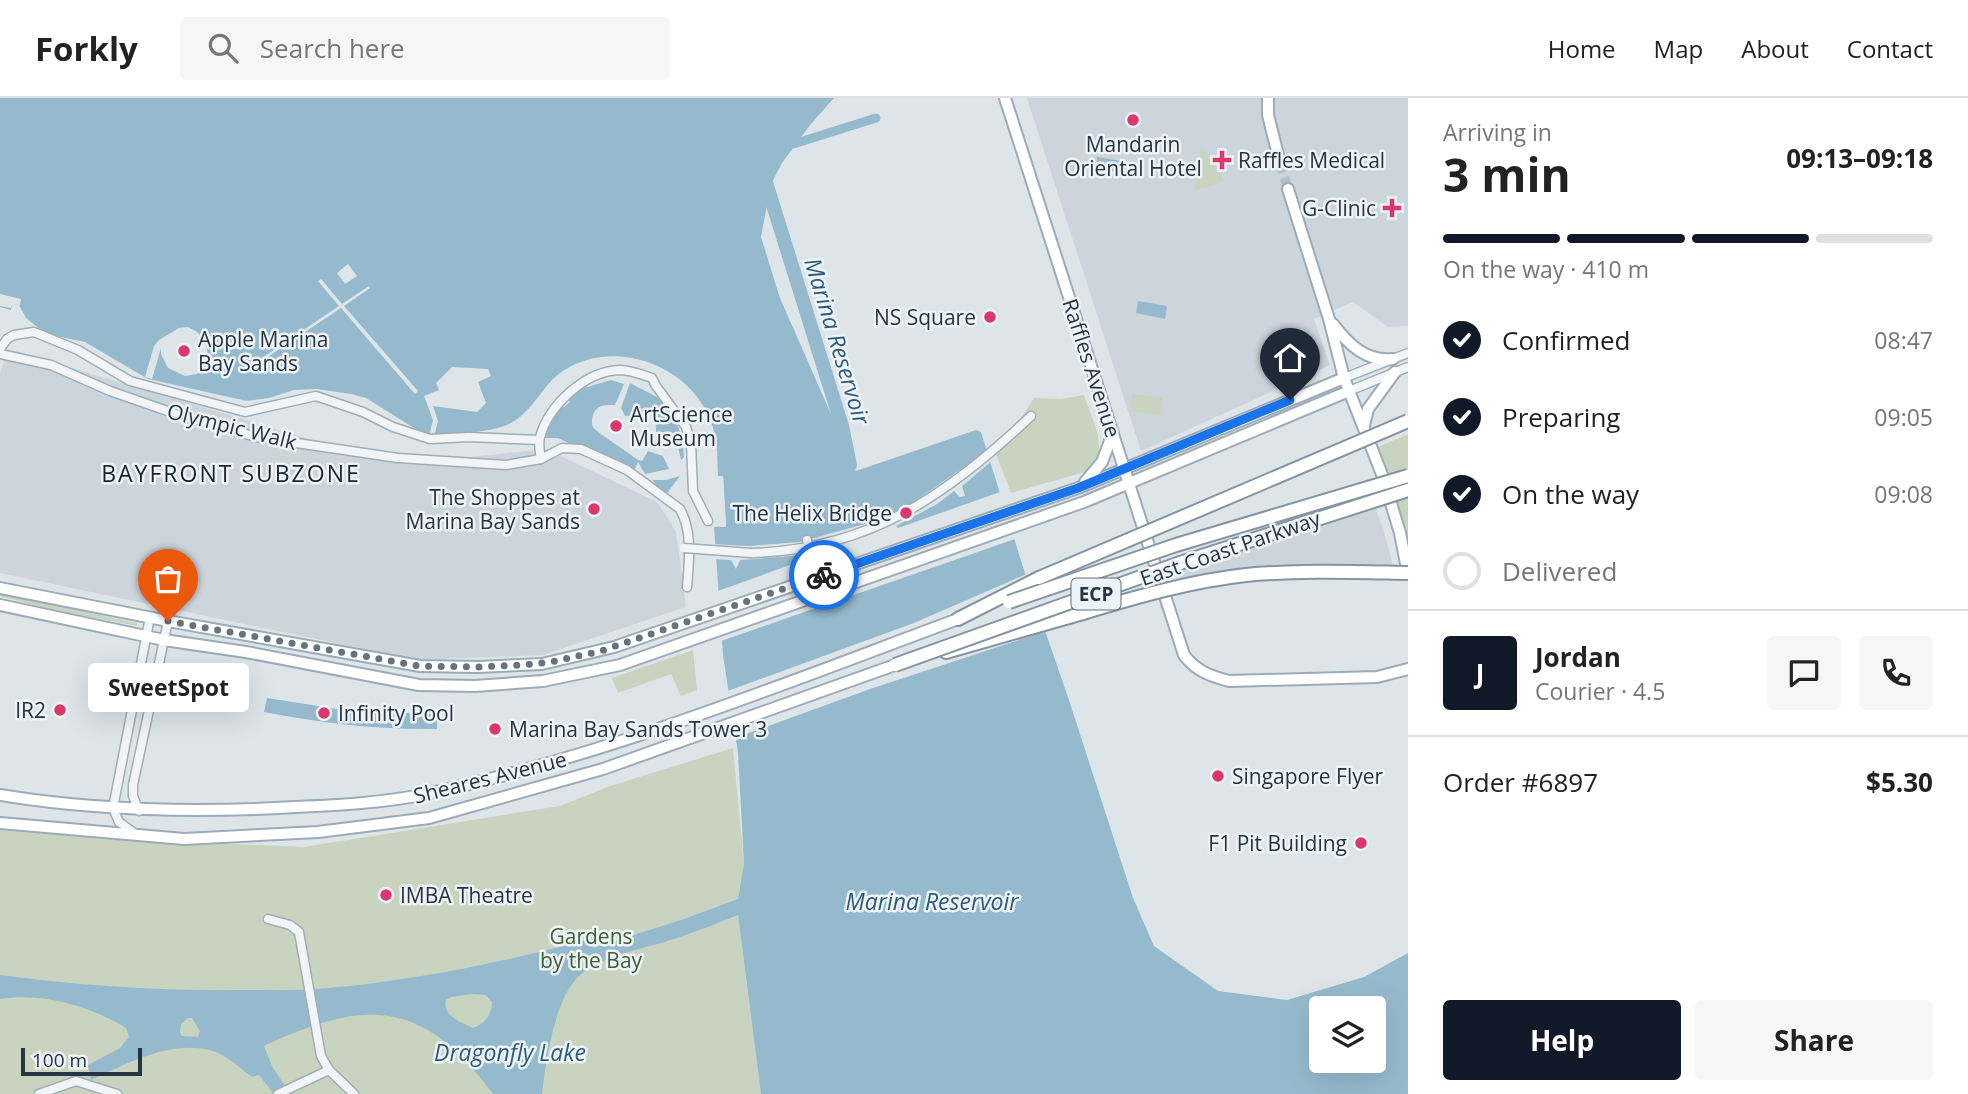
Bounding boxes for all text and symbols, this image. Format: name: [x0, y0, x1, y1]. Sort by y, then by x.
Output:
search box: [180, 17, 670, 80]
text: Forkly: [35, 26, 138, 71]
icon: search: [204, 29, 242, 67]
text: Search here: [260, 30, 405, 66]
text: Home: [1548, 32, 1616, 65]
text: Map: [1654, 32, 1703, 65]
text: About: [1741, 32, 1809, 65]
text: Contact: [1847, 32, 1933, 65]
marker: Mandarin Oriental Hotel: [1125, 112, 1141, 128]
text: Arriving in: [1443, 116, 1552, 148]
place label: Mandarin Oriental Hotel: [1064, 130, 1202, 182]
text: 09:13–09:18: [1786, 140, 1933, 176]
text: 3 min: [1443, 143, 1571, 205]
place label: Raffles Medical: [1238, 146, 1385, 174]
marker: Raffles Medical: [1212, 150, 1232, 170]
place label: G-Clinic: [1302, 194, 1376, 222]
marker: G-Clinic: [1382, 198, 1402, 218]
text: On the way · 410 m: [1443, 253, 1649, 285]
water label: Marina Reservoir: [797, 254, 879, 429]
street label: Raffles Avenue: [1056, 295, 1128, 441]
place label: NS Square: [874, 303, 976, 331]
marker: NS Square: [982, 309, 998, 325]
icon: check: [1443, 321, 1481, 359]
text: Confirmed: [1502, 322, 1630, 358]
text: 08:47: [1874, 324, 1933, 356]
place label: Apple Marina Bay Sands: [198, 325, 329, 377]
pin: [1260, 328, 1320, 400]
icon: home: [1271, 339, 1309, 377]
marker: Apple Marina Bay Sands: [176, 343, 192, 359]
street label: Olympic Walk: [164, 396, 300, 456]
icon: check: [1443, 398, 1481, 436]
text: Preparing: [1502, 399, 1620, 435]
place label: ArtScience Museum: [630, 400, 733, 452]
text: 09:05: [1874, 401, 1933, 433]
marker: ArtScience Museum: [608, 418, 624, 434]
district label: BAYFRONT SUBZONE: [101, 457, 361, 489]
icon: check: [1443, 475, 1481, 513]
text: On the way: [1502, 476, 1639, 512]
text: 09:08: [1874, 478, 1933, 510]
place label: The Shoppes at Marina Bay Sands: [405, 483, 580, 535]
place label: The Helix Bridge: [732, 499, 892, 527]
marker: The Shoppes at Marina Bay Sands: [586, 501, 602, 517]
street label: East Coast Parkway: [1136, 504, 1324, 592]
marker: The Helix Bridge: [898, 505, 914, 521]
courier: [789, 540, 859, 610]
pin: [138, 549, 198, 621]
text: Delivered: [1502, 553, 1617, 589]
icon: bike: [805, 556, 843, 594]
icon: bag: [149, 560, 187, 598]
road number: ECP: [1072, 579, 1120, 610]
button: chat: [1767, 636, 1841, 710]
button: phone: [1859, 636, 1933, 710]
text: Jordan: [1535, 639, 1621, 675]
text: J: [1476, 655, 1484, 691]
callout: SweetSpot: [88, 663, 248, 712]
text: SweetSpot: [108, 671, 229, 703]
text: Courier · 4.5: [1535, 675, 1665, 707]
place label: IR2: [15, 696, 46, 724]
place label: Infinity Pool: [338, 699, 454, 727]
marker: IR2: [52, 702, 68, 718]
marker: Infinity Pool: [316, 705, 332, 721]
place label: Marina Bay Sands Tower 3: [509, 715, 767, 743]
marker: Marina Bay Sands Tower 3: [487, 721, 503, 737]
street label: Sheares Avenue: [411, 744, 569, 810]
place label: Singapore Flyer: [1232, 762, 1384, 790]
text: Order #6897: [1443, 764, 1598, 800]
text: $5.30: [1866, 764, 1933, 800]
marker: Singapore Flyer: [1210, 768, 1226, 784]
place label: F1 Pit Building: [1208, 829, 1347, 857]
marker: F1 Pit Building: [1353, 835, 1369, 851]
place label: IMBA Theatre: [400, 881, 533, 909]
water label: Marina Reservoir: [846, 885, 1019, 917]
marker: IMBA Theatre: [378, 887, 394, 903]
park label: Gardens by the Bay: [540, 922, 643, 974]
map controls: [1309, 996, 1386, 1073]
button: layers: [1309, 996, 1386, 1073]
button: Help: [1443, 1000, 1681, 1080]
button: Share: [1695, 1000, 1933, 1080]
water label: Dragonfly Lake: [434, 1036, 586, 1068]
scale bar: [21, 1045, 142, 1077]
text: 100 m: [32, 1047, 87, 1073]

